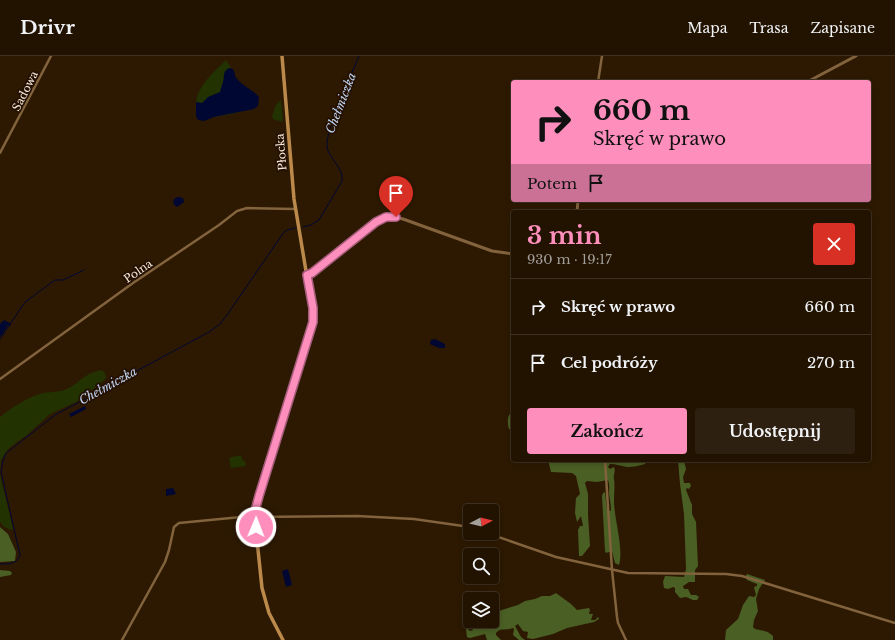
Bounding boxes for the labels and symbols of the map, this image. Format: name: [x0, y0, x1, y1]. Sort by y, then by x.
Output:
street label: Sadowa: [9, 68, 41, 113]
water label: Chełmiczka: [322, 70, 359, 135]
street label: Płocka: [272, 132, 290, 171]
pin: [379, 176, 413, 217]
street label: Polna: [121, 256, 156, 286]
water label: Chełmiczka: [76, 363, 140, 408]
north arrow: [463, 504, 499, 540]
position arrow: [235, 506, 277, 548]

